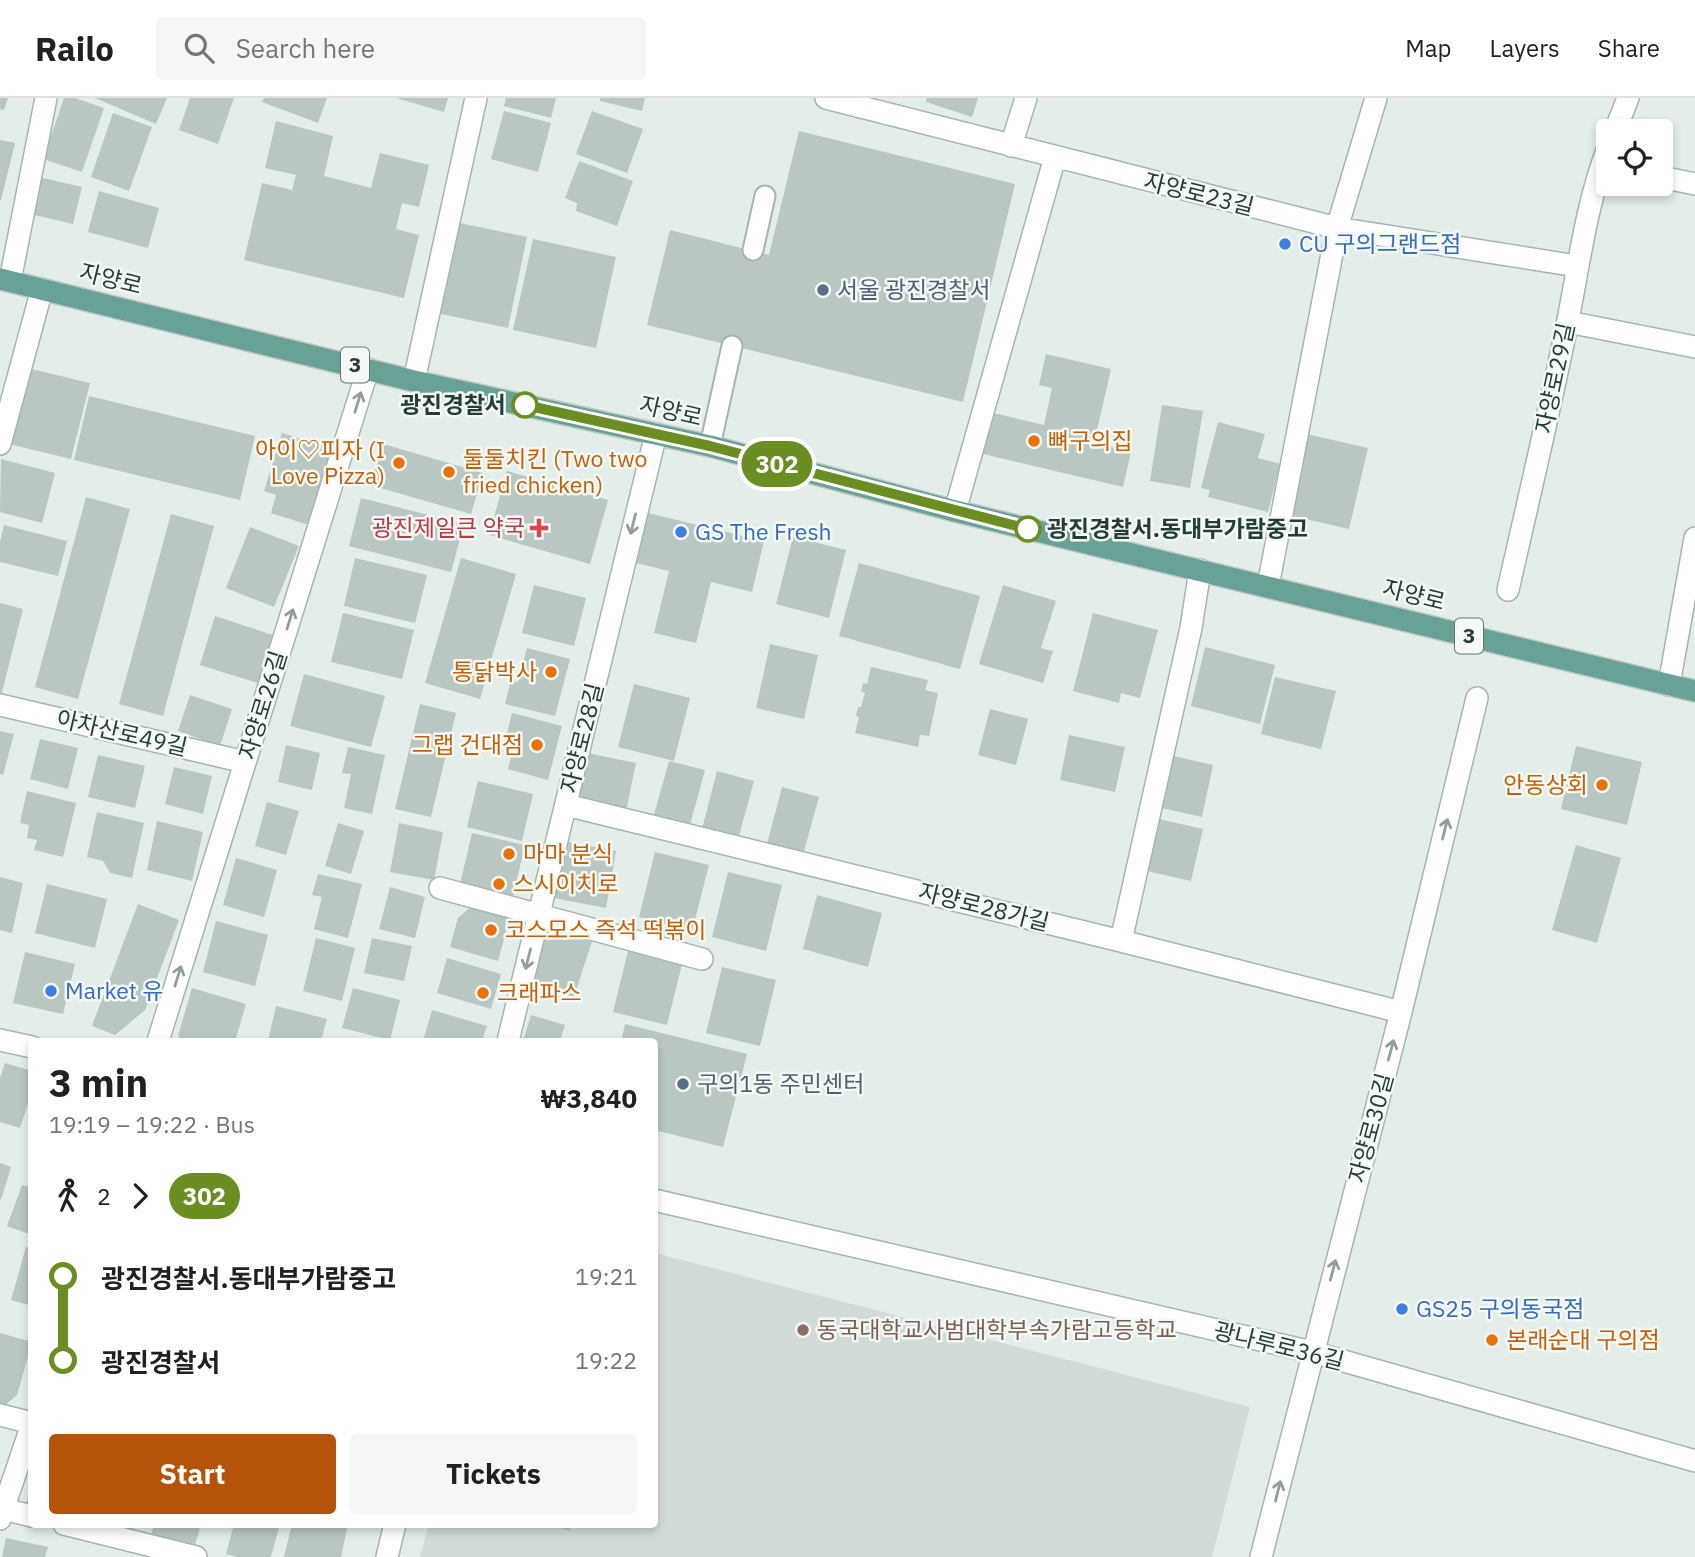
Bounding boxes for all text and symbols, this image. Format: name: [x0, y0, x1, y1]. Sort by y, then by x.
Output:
search box: [156, 17, 646, 80]
text: Railo: [35, 27, 114, 70]
icon: search: [180, 29, 218, 67]
text: Search here: [236, 31, 375, 65]
text: Map: [1405, 32, 1452, 64]
text: Layers: [1490, 32, 1560, 64]
text: Share: [1598, 32, 1660, 64]
map controls: [1596, 119, 1673, 196]
button: locate: [1596, 119, 1673, 196]
street label: 자양로23길: [1141, 165, 1257, 221]
place label: CU 구의그랜드점: [1299, 228, 1461, 258]
marker: CU 구의그랜드점: [1277, 236, 1293, 252]
street label: 자양로: [77, 256, 146, 300]
place label: 서울 광진경찰서: [837, 274, 991, 304]
marker: 서울 광진경찰서: [815, 282, 831, 298]
street label: 자양로29길: [1528, 320, 1580, 436]
road number: 3: [341, 348, 369, 382]
street label: 자양로: [637, 388, 706, 432]
place label: 광진경찰서: [400, 389, 506, 419]
one-way arrow: [352, 391, 365, 413]
marker: 광진경찰서: [512, 392, 538, 418]
place label: 뼈구의집: [1048, 425, 1133, 455]
marker: 뼈구의집: [1026, 433, 1042, 449]
place label: 아이♡피자 (I Love Pizza): [255, 434, 385, 490]
line badge: 302: [737, 441, 817, 487]
place label: 둘둘치킨 (Two two fried chicken): [463, 443, 647, 499]
text: 302: [755, 448, 799, 480]
marker: 아이♡피자 (I Love Pizza): [391, 455, 407, 471]
marker: 둘둘치킨 (Two two fried chicken): [441, 464, 457, 480]
place label: 광진제일큰 약국: [371, 512, 525, 542]
one-way arrow: [626, 512, 640, 535]
place label: 광진경찰서.동대부가람중고: [1047, 513, 1308, 543]
place label: GS The Fresh: [695, 516, 832, 546]
marker: 광진경찰서.동대부가람중고: [1015, 516, 1041, 542]
marker: 광진제일큰 약국: [531, 520, 547, 536]
marker: GS The Fresh: [673, 524, 689, 540]
street label: 자양로: [1380, 572, 1449, 616]
one-way arrow: [284, 608, 297, 630]
road number: 3: [1455, 618, 1483, 654]
street label: 자양로26길: [231, 647, 293, 763]
place label: 통닭박사: [452, 656, 537, 686]
marker: 통닭박사: [543, 664, 559, 680]
street label: 자양로28길: [553, 680, 609, 796]
street label: 아차산로49길: [54, 702, 191, 762]
place label: 그랩 건대점: [412, 729, 523, 759]
marker: 그랩 건대점: [529, 737, 545, 753]
place label: 안동상회: [1503, 769, 1588, 799]
marker: 안동상회: [1594, 777, 1610, 793]
one-way arrow: [1439, 818, 1452, 841]
place label: 마마 분식: [523, 838, 613, 868]
marker: 마마 분식: [501, 846, 517, 862]
place label: 스시이치로: [513, 868, 619, 898]
street label: 자양로28가길: [916, 875, 1053, 937]
marker: 스시이치로: [491, 876, 507, 892]
place label: 코스모스 즉석 떡볶이: [505, 914, 706, 944]
marker: 코스모스 즉석 떡볶이: [483, 922, 499, 938]
one-way arrow: [521, 947, 534, 970]
one-way arrow: [172, 965, 185, 987]
place label: Market 유: [65, 975, 163, 1005]
place label: 크래파스: [497, 977, 582, 1007]
marker: Market 유: [43, 983, 59, 999]
marker: 크래파스: [475, 985, 491, 1001]
one-way arrow: [1385, 1039, 1398, 1062]
text: 3 min: [49, 1058, 148, 1107]
place label: 구의1동 주민센터: [697, 1068, 864, 1098]
street label: 자양로30길: [1341, 1070, 1399, 1186]
marker: 구의1동 주민센터: [675, 1076, 691, 1092]
text: ₩3,840: [540, 1081, 637, 1115]
text: 19:19 – 19:22 · Bus: [49, 1109, 255, 1139]
icon: walk: [49, 1177, 87, 1215]
icon: forward: [121, 1177, 159, 1215]
text: 302: [183, 1180, 226, 1212]
text: 2: [97, 1181, 111, 1211]
one-way arrow: [1327, 1259, 1340, 1282]
text: 광진경찰서.동대부가람중고: [101, 1261, 396, 1295]
text: 19:21: [575, 1261, 637, 1291]
place label: GS25 구의동국점: [1416, 1293, 1584, 1323]
marker: GS25 구의동국점: [1394, 1301, 1410, 1317]
place label: 동국대학교사범대학부속가람고등학교: [817, 1314, 1177, 1344]
street label: 광나루로36길: [1211, 1314, 1348, 1376]
marker: 동국대학교사범대학부속가람고등학교: [795, 1322, 811, 1338]
place label: 본래순대 구의점: [1506, 1324, 1660, 1354]
marker: 본래순대 구의점: [1484, 1332, 1500, 1348]
text: 광진경찰서: [101, 1345, 221, 1379]
text: 19:22: [575, 1345, 637, 1375]
button: Start: [49, 1434, 336, 1514]
button: Tickets: [350, 1434, 637, 1514]
one-way arrow: [1272, 1480, 1285, 1503]

